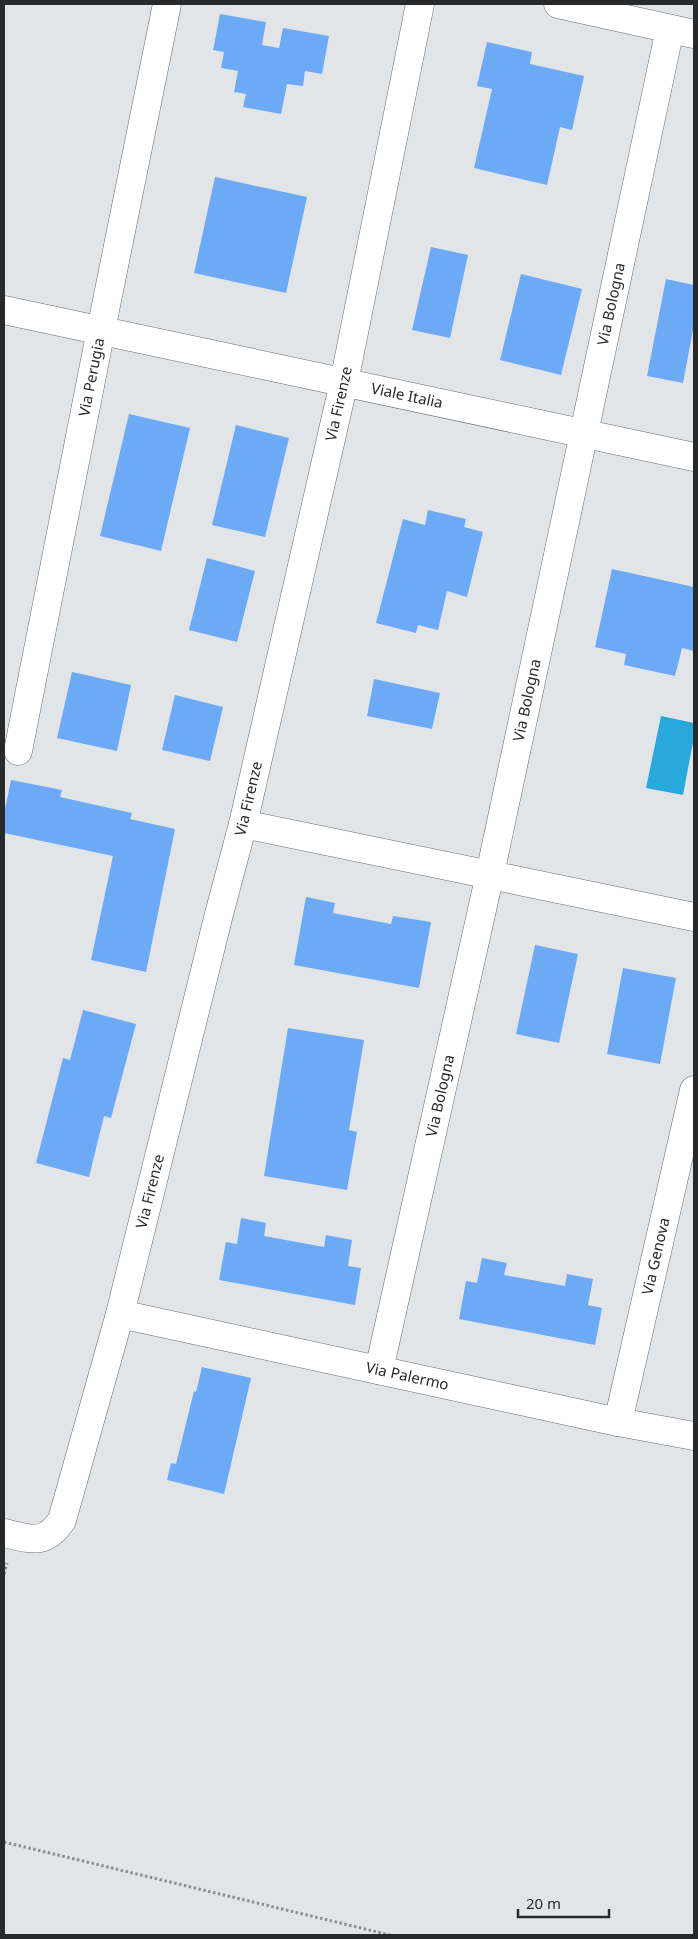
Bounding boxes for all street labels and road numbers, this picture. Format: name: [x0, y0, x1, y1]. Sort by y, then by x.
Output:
street label: Via Bologna: [592, 261, 629, 347]
street label: Via Perugia: [73, 336, 108, 418]
street label: Via Firenze: [320, 364, 356, 443]
street label: Viale Italia: [370, 378, 445, 412]
street label: Via Bologna: [508, 657, 545, 743]
street label: Via Firenze: [229, 759, 266, 838]
street label: Via Bologna: [420, 1052, 458, 1139]
street label: Via Firenze: [131, 1152, 168, 1231]
street label: Via Genova: [636, 1215, 673, 1297]
street label: Via Palermo: [364, 1357, 451, 1394]

